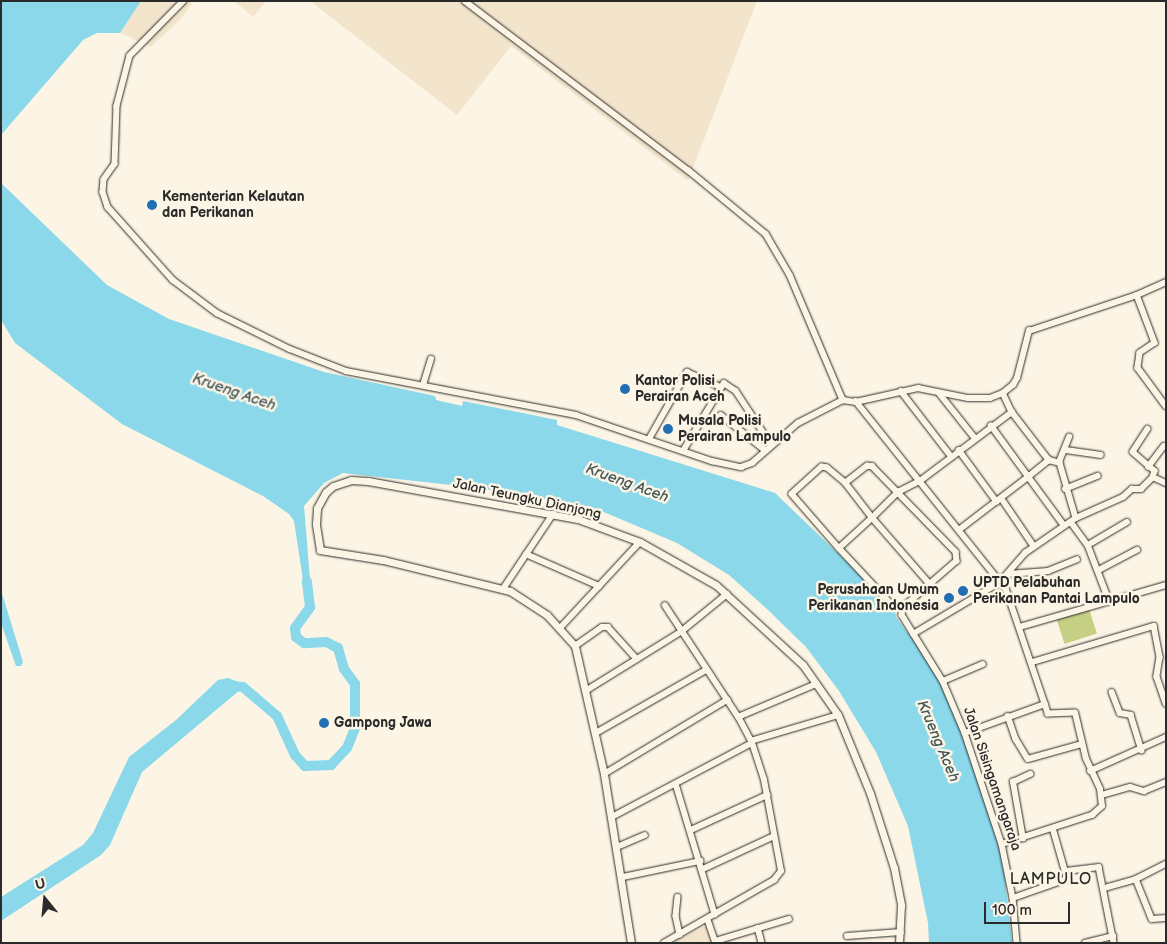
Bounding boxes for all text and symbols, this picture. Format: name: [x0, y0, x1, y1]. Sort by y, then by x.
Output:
place label: Kementerian Kelautan dan Perikanan: [162, 189, 305, 222]
marker: Kementerian Kelautan dan Perikanan: [146, 199, 158, 211]
water label: Krueng Aceh: [190, 369, 278, 415]
place label: Kantor Polisi Perairan Aceh: [635, 373, 725, 406]
marker: Kantor Polisi Perairan Aceh: [619, 383, 631, 395]
place label: Musala Polisi Perairan Lampulo: [678, 413, 791, 446]
marker: Musala Polisi Perairan Lampulo: [662, 423, 674, 435]
water label: Krueng Aceh: [583, 460, 671, 506]
street label: Jalan Teungku Dianjong: [451, 475, 603, 523]
place label: UPTD Pelabuhan Perikanan Pantai Lampulo: [973, 575, 1140, 608]
place label: Perusahaan Umum Perikanan Indonesia: [808, 582, 939, 614]
marker: UPTD Pelabuhan Perikanan Pantai Lampulo: [957, 585, 969, 597]
marker: Perusahaan Umum Perikanan Indonesia: [943, 592, 955, 604]
water label: Krueng Aceh: [913, 697, 963, 785]
street label: Jalan Sisingamangaraja: [960, 705, 1024, 853]
place label: Gampong Jawa: [334, 715, 432, 731]
marker: Gampong Jawa: [318, 717, 330, 729]
district label: LAMPULO: [1009, 870, 1093, 890]
north arrow: [20, 874, 70, 924]
text: U: [33, 875, 48, 894]
scale bar: [987, 892, 1073, 924]
text: 100 m: [992, 901, 1032, 920]

